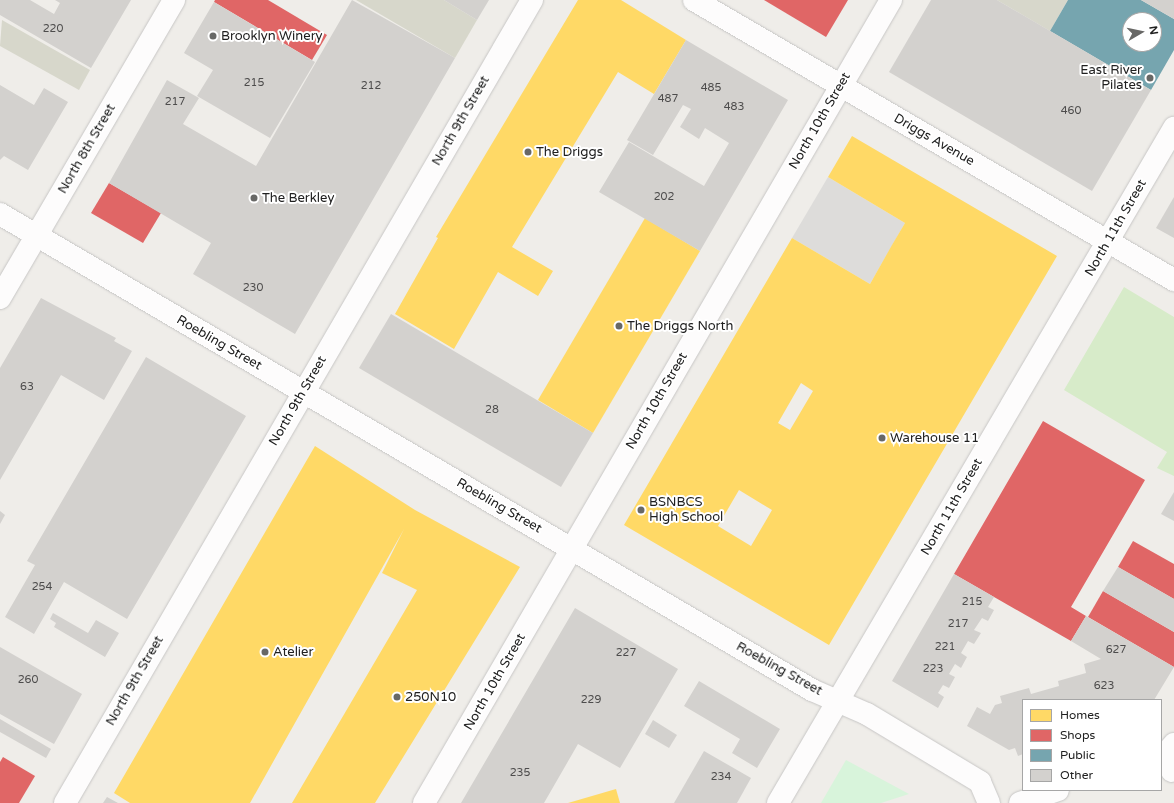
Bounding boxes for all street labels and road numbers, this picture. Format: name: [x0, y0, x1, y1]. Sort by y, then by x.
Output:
street label: North 10th Street: [786, 70, 854, 172]
street label: North 9th Street: [429, 73, 493, 169]
street label: North 8th Street: [55, 101, 119, 197]
street label: Driggs Avenue: [891, 111, 977, 169]
street label: North 11th Street: [1082, 177, 1150, 279]
street label: Roebling Street: [174, 312, 264, 374]
street label: North 10th Street: [623, 350, 691, 452]
street label: North 9th Street: [266, 353, 330, 449]
street label: North 11th Street: [918, 456, 986, 558]
street label: Roebling Street: [454, 475, 544, 537]
street label: North 10th Street: [461, 631, 529, 733]
street label: North 9th Street: [103, 633, 167, 729]
street label: Roebling Street: [733, 639, 825, 699]

